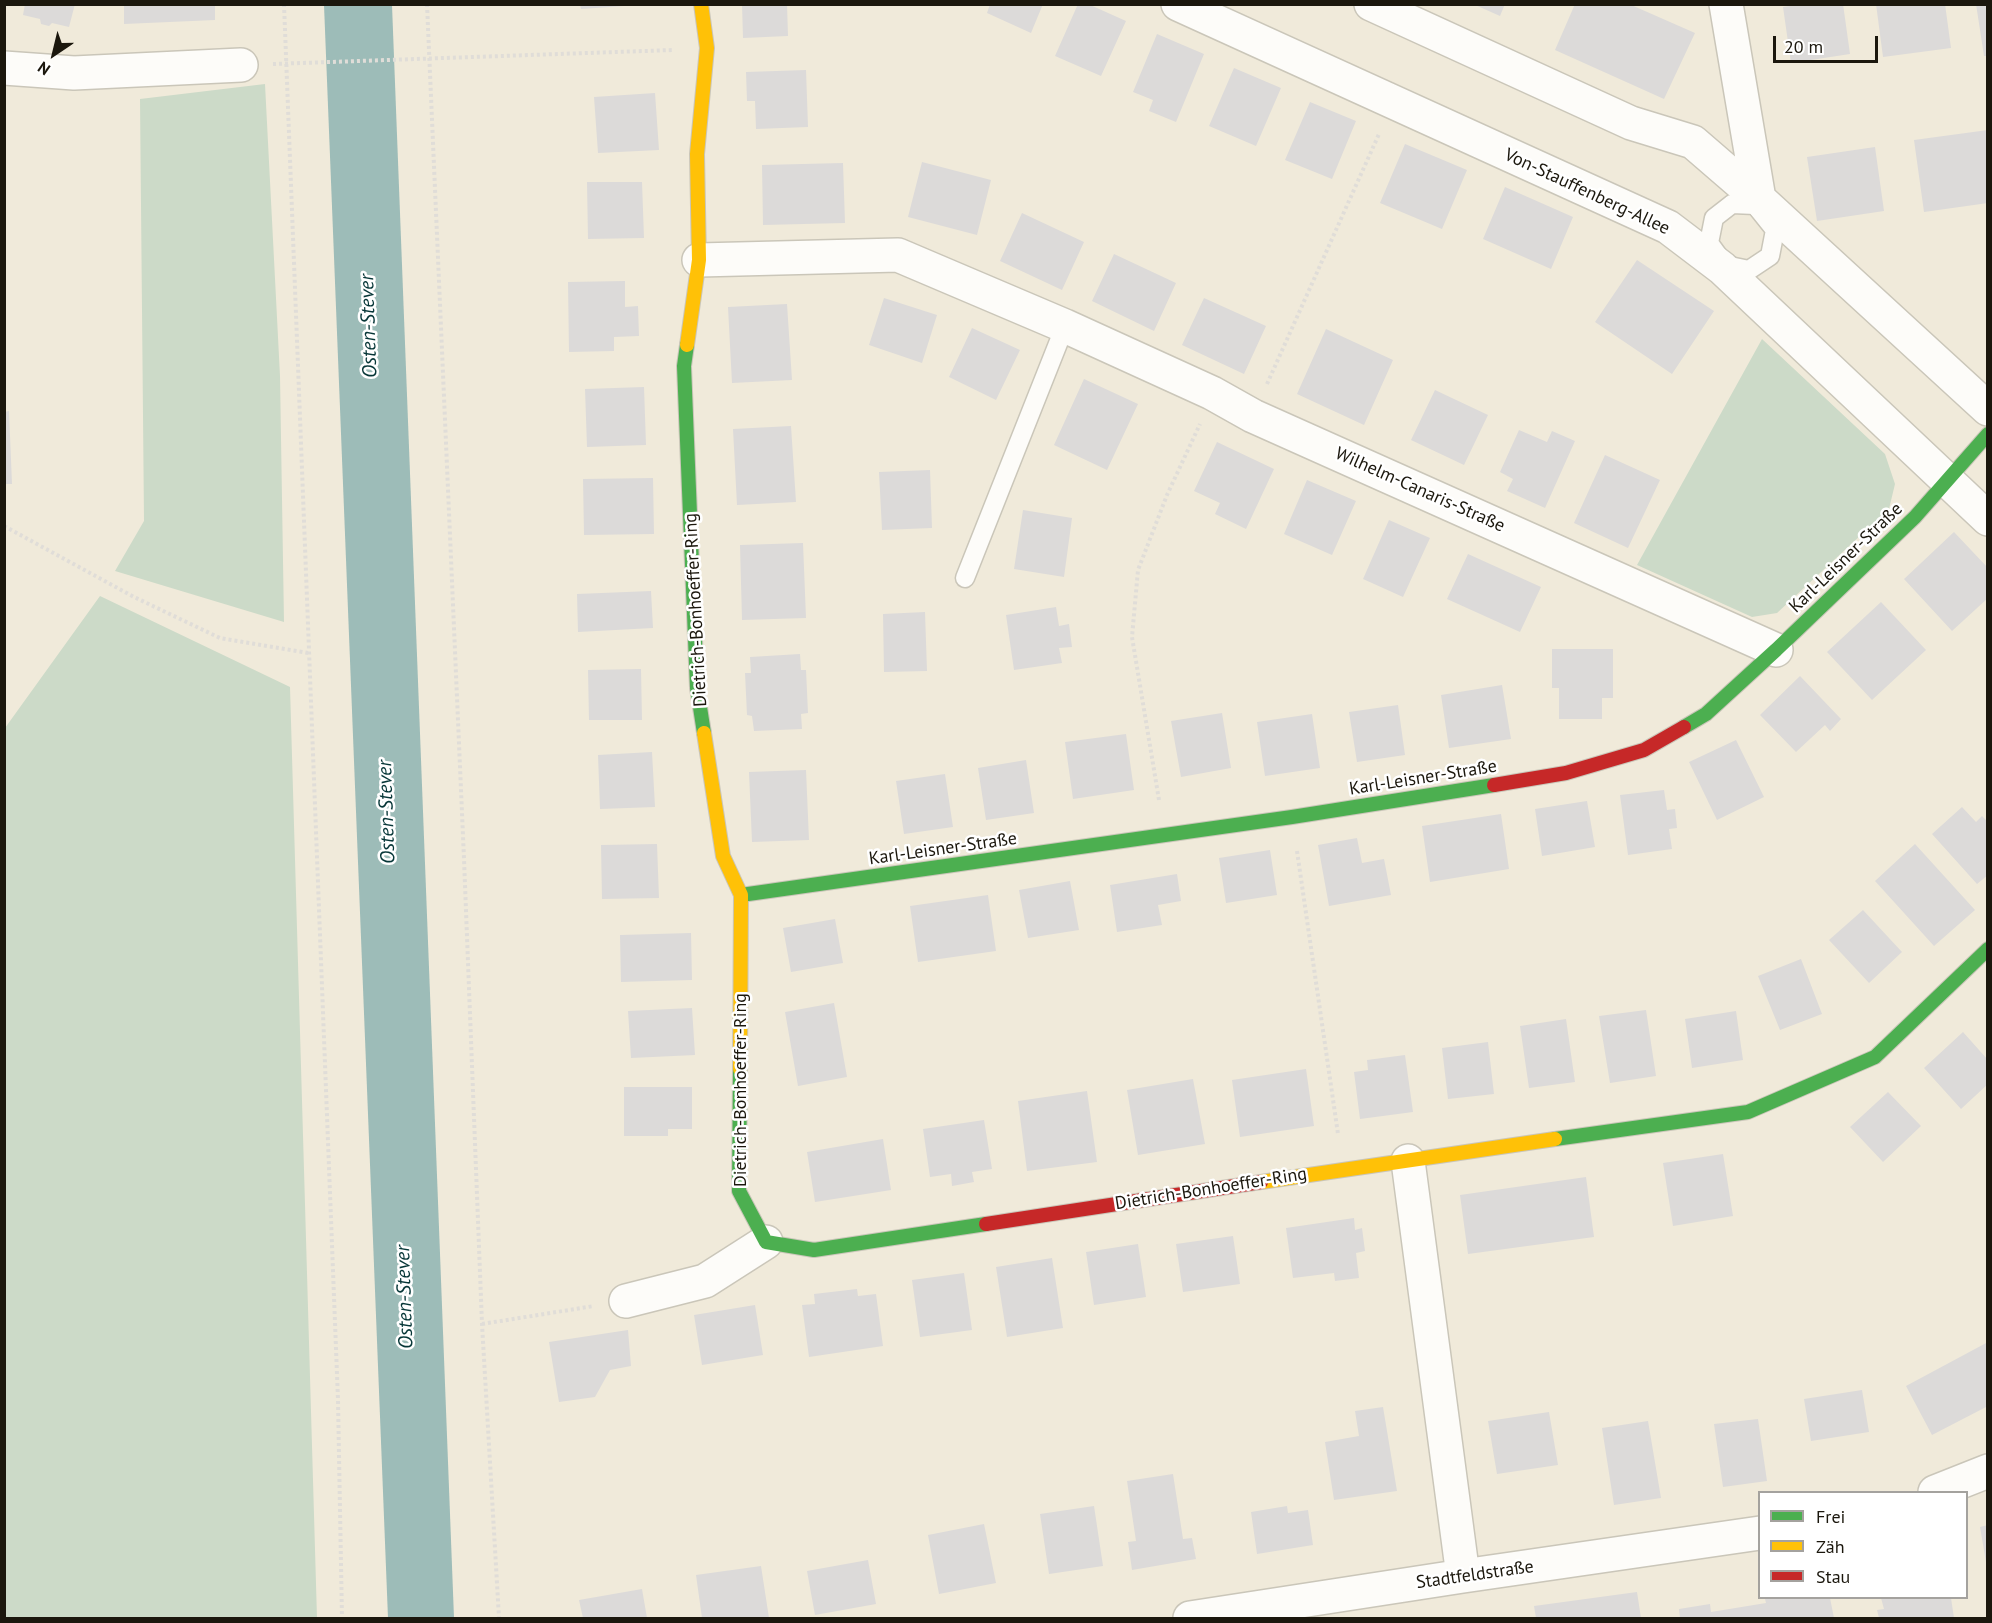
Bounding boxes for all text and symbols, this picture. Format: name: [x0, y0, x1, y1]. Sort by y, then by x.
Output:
north arrow: [24, 24, 84, 84]
scale bar: [1776, 24, 1881, 62]
text: 20 m: [1784, 35, 1823, 58]
text: N: [34, 58, 54, 80]
street label: Von-Stauffenberg-Allee: [1501, 144, 1673, 240]
water label: Osten-Stever: [355, 274, 383, 378]
street label: Wilhelm-Canaris-Straße: [1332, 443, 1508, 537]
street label: Karl-Leisner-Straße: [1785, 498, 1907, 618]
street label: Dietrich-Bonhoeffer-Ring: [680, 513, 712, 707]
street label: Karl-Leisner-Straße: [1348, 756, 1498, 800]
water label: Osten-Stever: [373, 760, 401, 864]
street label: Karl-Leisner-Straße: [868, 828, 1018, 870]
street label: Dietrich-Bonhoeffer-Ring: [730, 993, 752, 1187]
street label: Dietrich-Bonhoeffer-Ring: [1114, 1163, 1308, 1215]
water label: Osten-Stever: [391, 1245, 419, 1349]
legend: [1758, 1491, 1968, 1599]
text: Frei: [1816, 1505, 1845, 1528]
text: Zäh: [1816, 1535, 1845, 1558]
street label: Stadtfeldstraße: [1415, 1556, 1535, 1594]
text: Stau: [1816, 1565, 1850, 1588]

